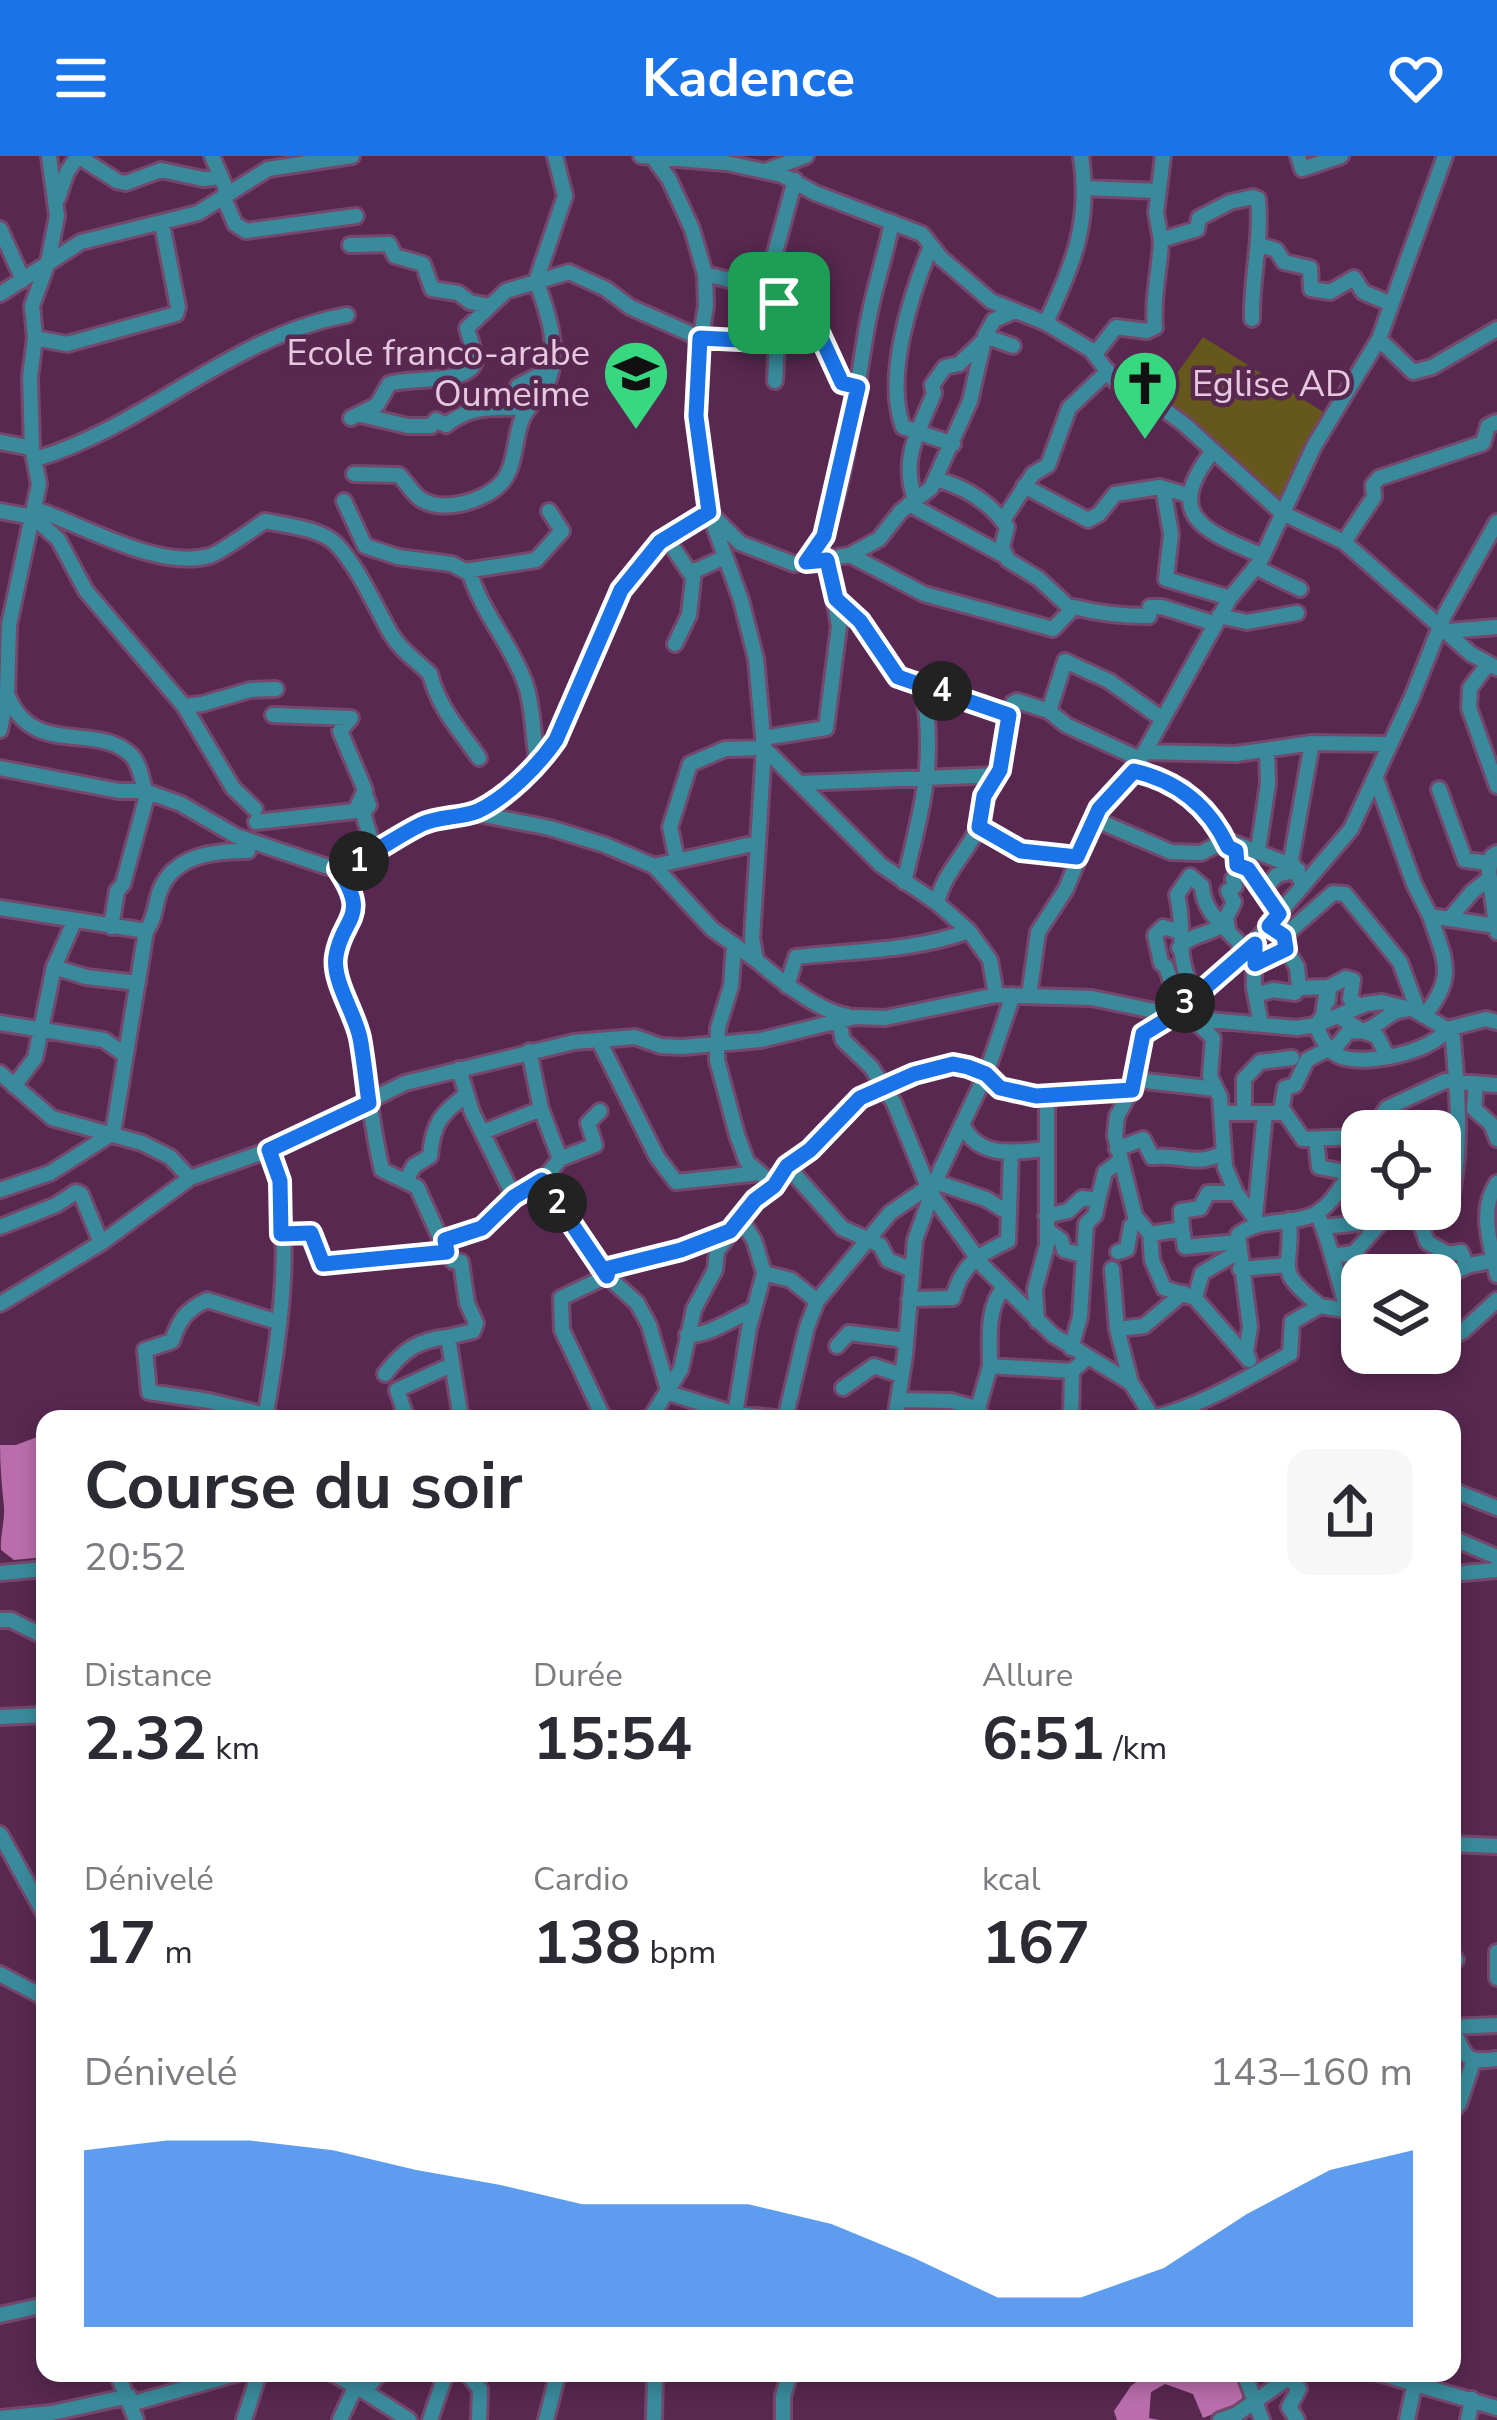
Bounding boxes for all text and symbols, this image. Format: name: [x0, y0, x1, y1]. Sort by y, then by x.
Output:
text: Kadence: [642, 41, 855, 115]
icon: menu: [48, 45, 114, 111]
icon: heart: [1383, 45, 1449, 111]
pin: [728, 252, 830, 354]
icon: arrive: [746, 270, 812, 336]
place label: Ecole franco-arabe Oumeime: [287, 329, 590, 419]
school or university icon: Ecole franco-arabe Oumeime: [601, 338, 671, 432]
church icon: Eglise AD: [1110, 348, 1180, 442]
place label: Eglise AD: [1192, 360, 1352, 409]
pin: 4: [912, 661, 972, 721]
text: 4: [932, 668, 952, 713]
pin: 1: [329, 831, 389, 891]
text: 1: [349, 838, 369, 883]
pin: 3: [1155, 973, 1215, 1033]
text: 3: [1175, 980, 1195, 1025]
map controls: [1341, 1110, 1461, 1374]
button: locate: [1341, 1110, 1461, 1230]
pin: 2: [527, 1173, 587, 1233]
text: 2: [547, 1180, 567, 1225]
button: layers: [1341, 1254, 1461, 1374]
text: Course du soir: [84, 1441, 523, 1531]
button: share: [1287, 1449, 1413, 1575]
text: 20:52: [84, 1531, 187, 1584]
text: Distance: [84, 1653, 212, 1698]
text: Durée: [533, 1653, 623, 1698]
text: Allure: [982, 1653, 1073, 1698]
text: 2.32: [84, 1698, 207, 1780]
text: 15:54: [533, 1698, 692, 1780]
text: 6:51: [982, 1698, 1105, 1780]
text: km: [207, 1726, 260, 1771]
text: /km: [1105, 1726, 1167, 1771]
text: Dénivelé: [84, 1857, 214, 1902]
text: Cardio: [533, 1857, 629, 1902]
text: kcal: [982, 1857, 1041, 1902]
text: 17: [84, 1902, 156, 1984]
text: 138: [533, 1902, 641, 1984]
text: 167: [982, 1902, 1090, 1984]
text: m: [156, 1930, 193, 1975]
text: bpm: [641, 1930, 716, 1975]
text: Dénivelé: [84, 2046, 238, 2099]
text: 143–160 m: [1210, 2046, 1413, 2099]

